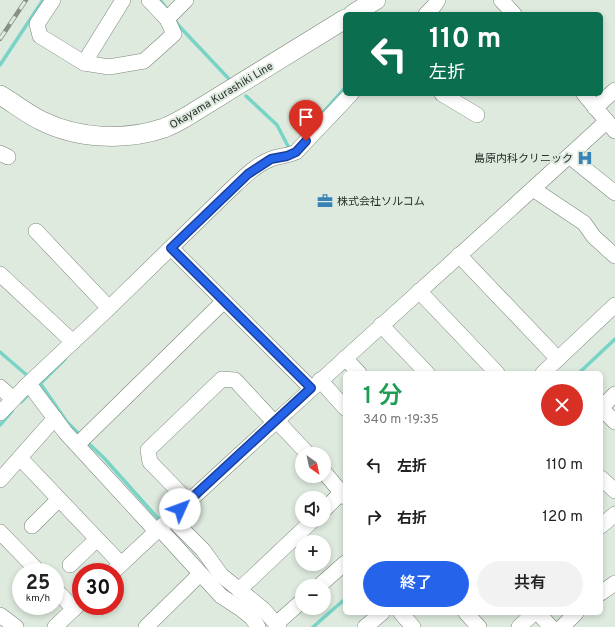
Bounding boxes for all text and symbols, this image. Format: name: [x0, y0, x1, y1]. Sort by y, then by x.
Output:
text: 110 m: [429, 22, 501, 58]
icon: left: [363, 28, 415, 80]
street label: Okayama Kurashiki Line: [167, 59, 276, 132]
text: 左折: [429, 62, 465, 85]
pin: [289, 100, 323, 141]
icon: arrive: [295, 106, 317, 128]
hospital icon: 島原内科クリニック: [576, 149, 594, 167]
place label: 島原内科クリニック: [474, 152, 573, 166]
office icon: 株式会社ソルコム: [316, 192, 334, 210]
place label: 株式会社ソルコム: [337, 195, 425, 209]
text: 1 分: [363, 382, 402, 412]
button: close: [541, 384, 583, 426]
text: 340 m · 19:35: [363, 412, 439, 428]
north arrow: [295, 447, 331, 483]
map controls: [295, 447, 331, 615]
icon: left: [363, 454, 385, 476]
text: 110 m: [546, 456, 583, 475]
text: 左折: [397, 458, 427, 477]
position arrow: [159, 488, 201, 530]
button: sound: [295, 491, 331, 527]
icon: right: [363, 506, 385, 528]
text: 120 m: [542, 508, 583, 527]
text: 右折: [397, 510, 427, 529]
button: +: [295, 535, 331, 571]
button: 終了: [363, 561, 469, 607]
button: 共有: [477, 561, 583, 607]
speed limit sign: 30: [72, 563, 124, 615]
text: 25: [26, 571, 50, 597]
button: −: [295, 579, 331, 615]
text: km/h: [26, 592, 50, 605]

